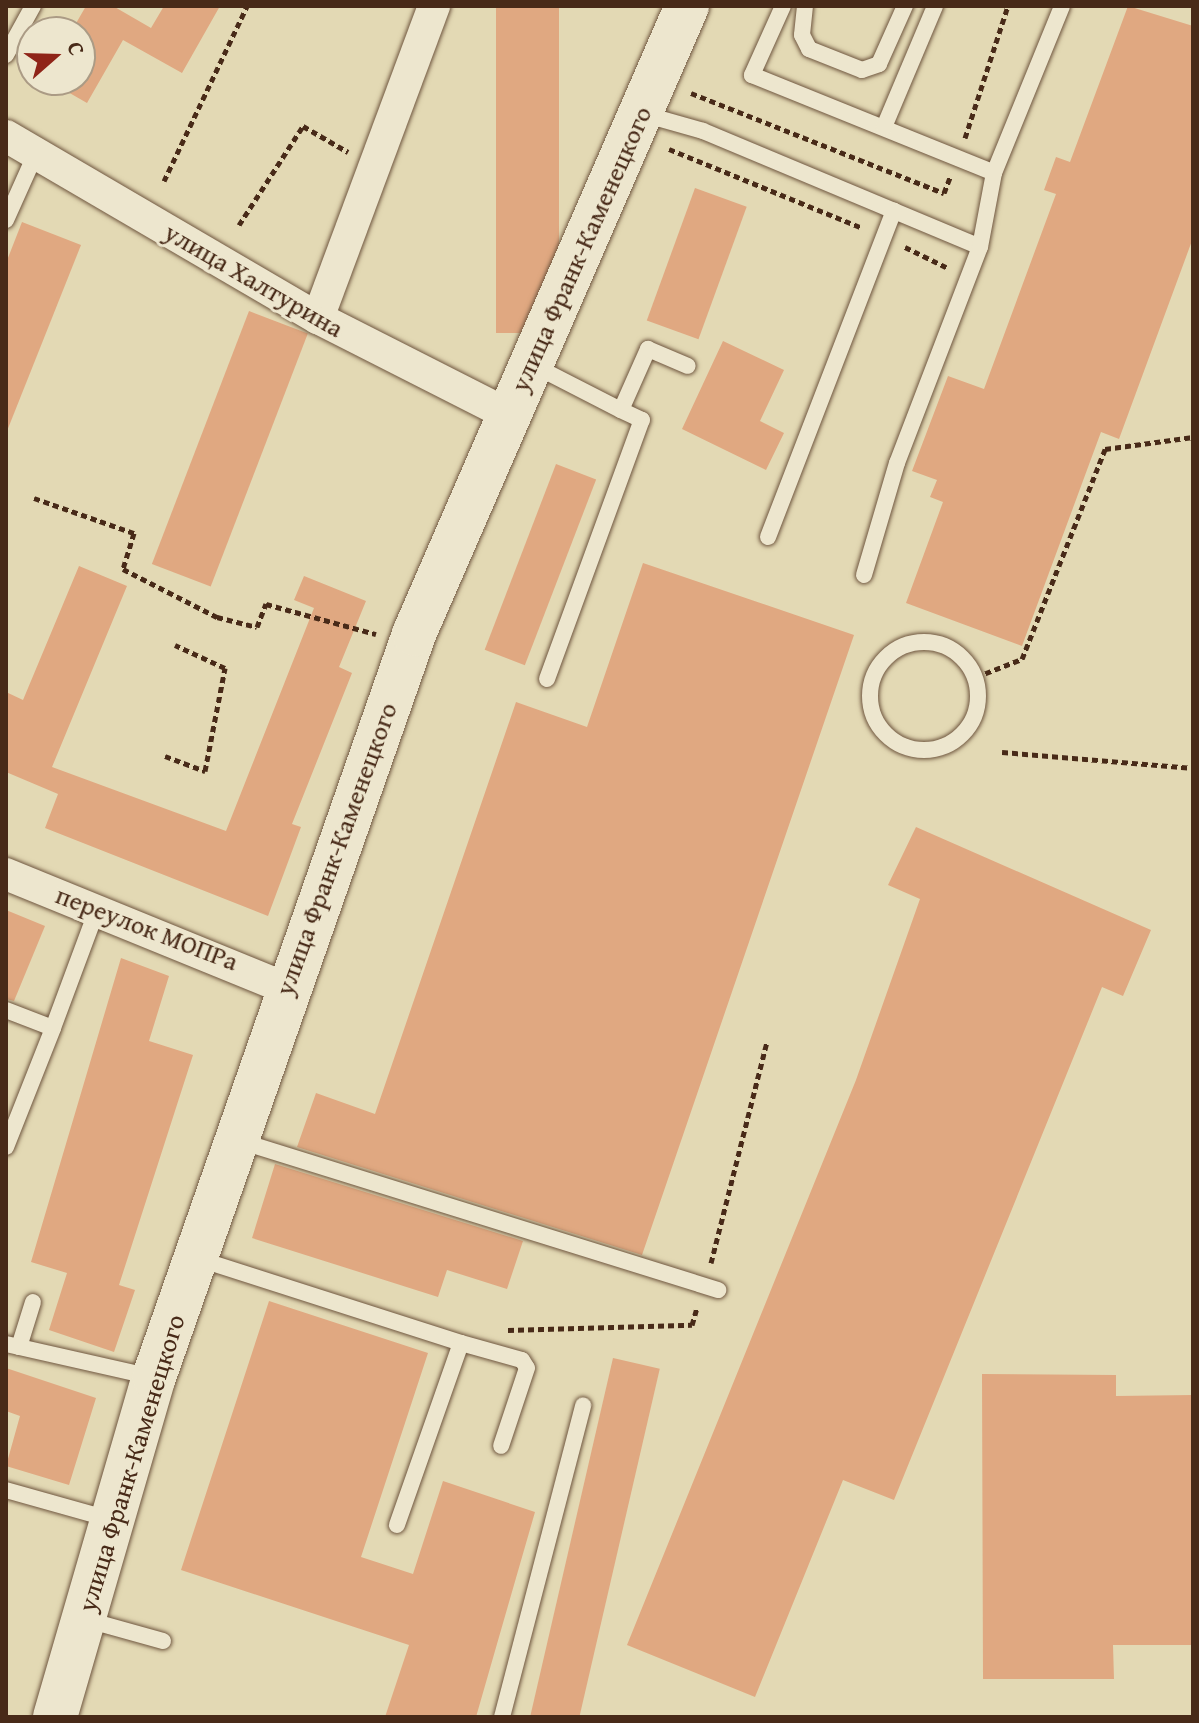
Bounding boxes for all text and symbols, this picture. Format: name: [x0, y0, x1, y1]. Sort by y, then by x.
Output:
north arrow: [16, 16, 96, 96]
text: С: [60, 37, 94, 60]
street label: улица Франк-Каменецкого: [504, 101, 658, 397]
street label: улица Халтурина: [159, 216, 349, 344]
street label: улица Франк-Каменецкого: [268, 698, 404, 1000]
street label: переулок МОПРа: [52, 879, 242, 977]
street label: улица Франк-Каменецкого: [71, 1311, 191, 1615]

